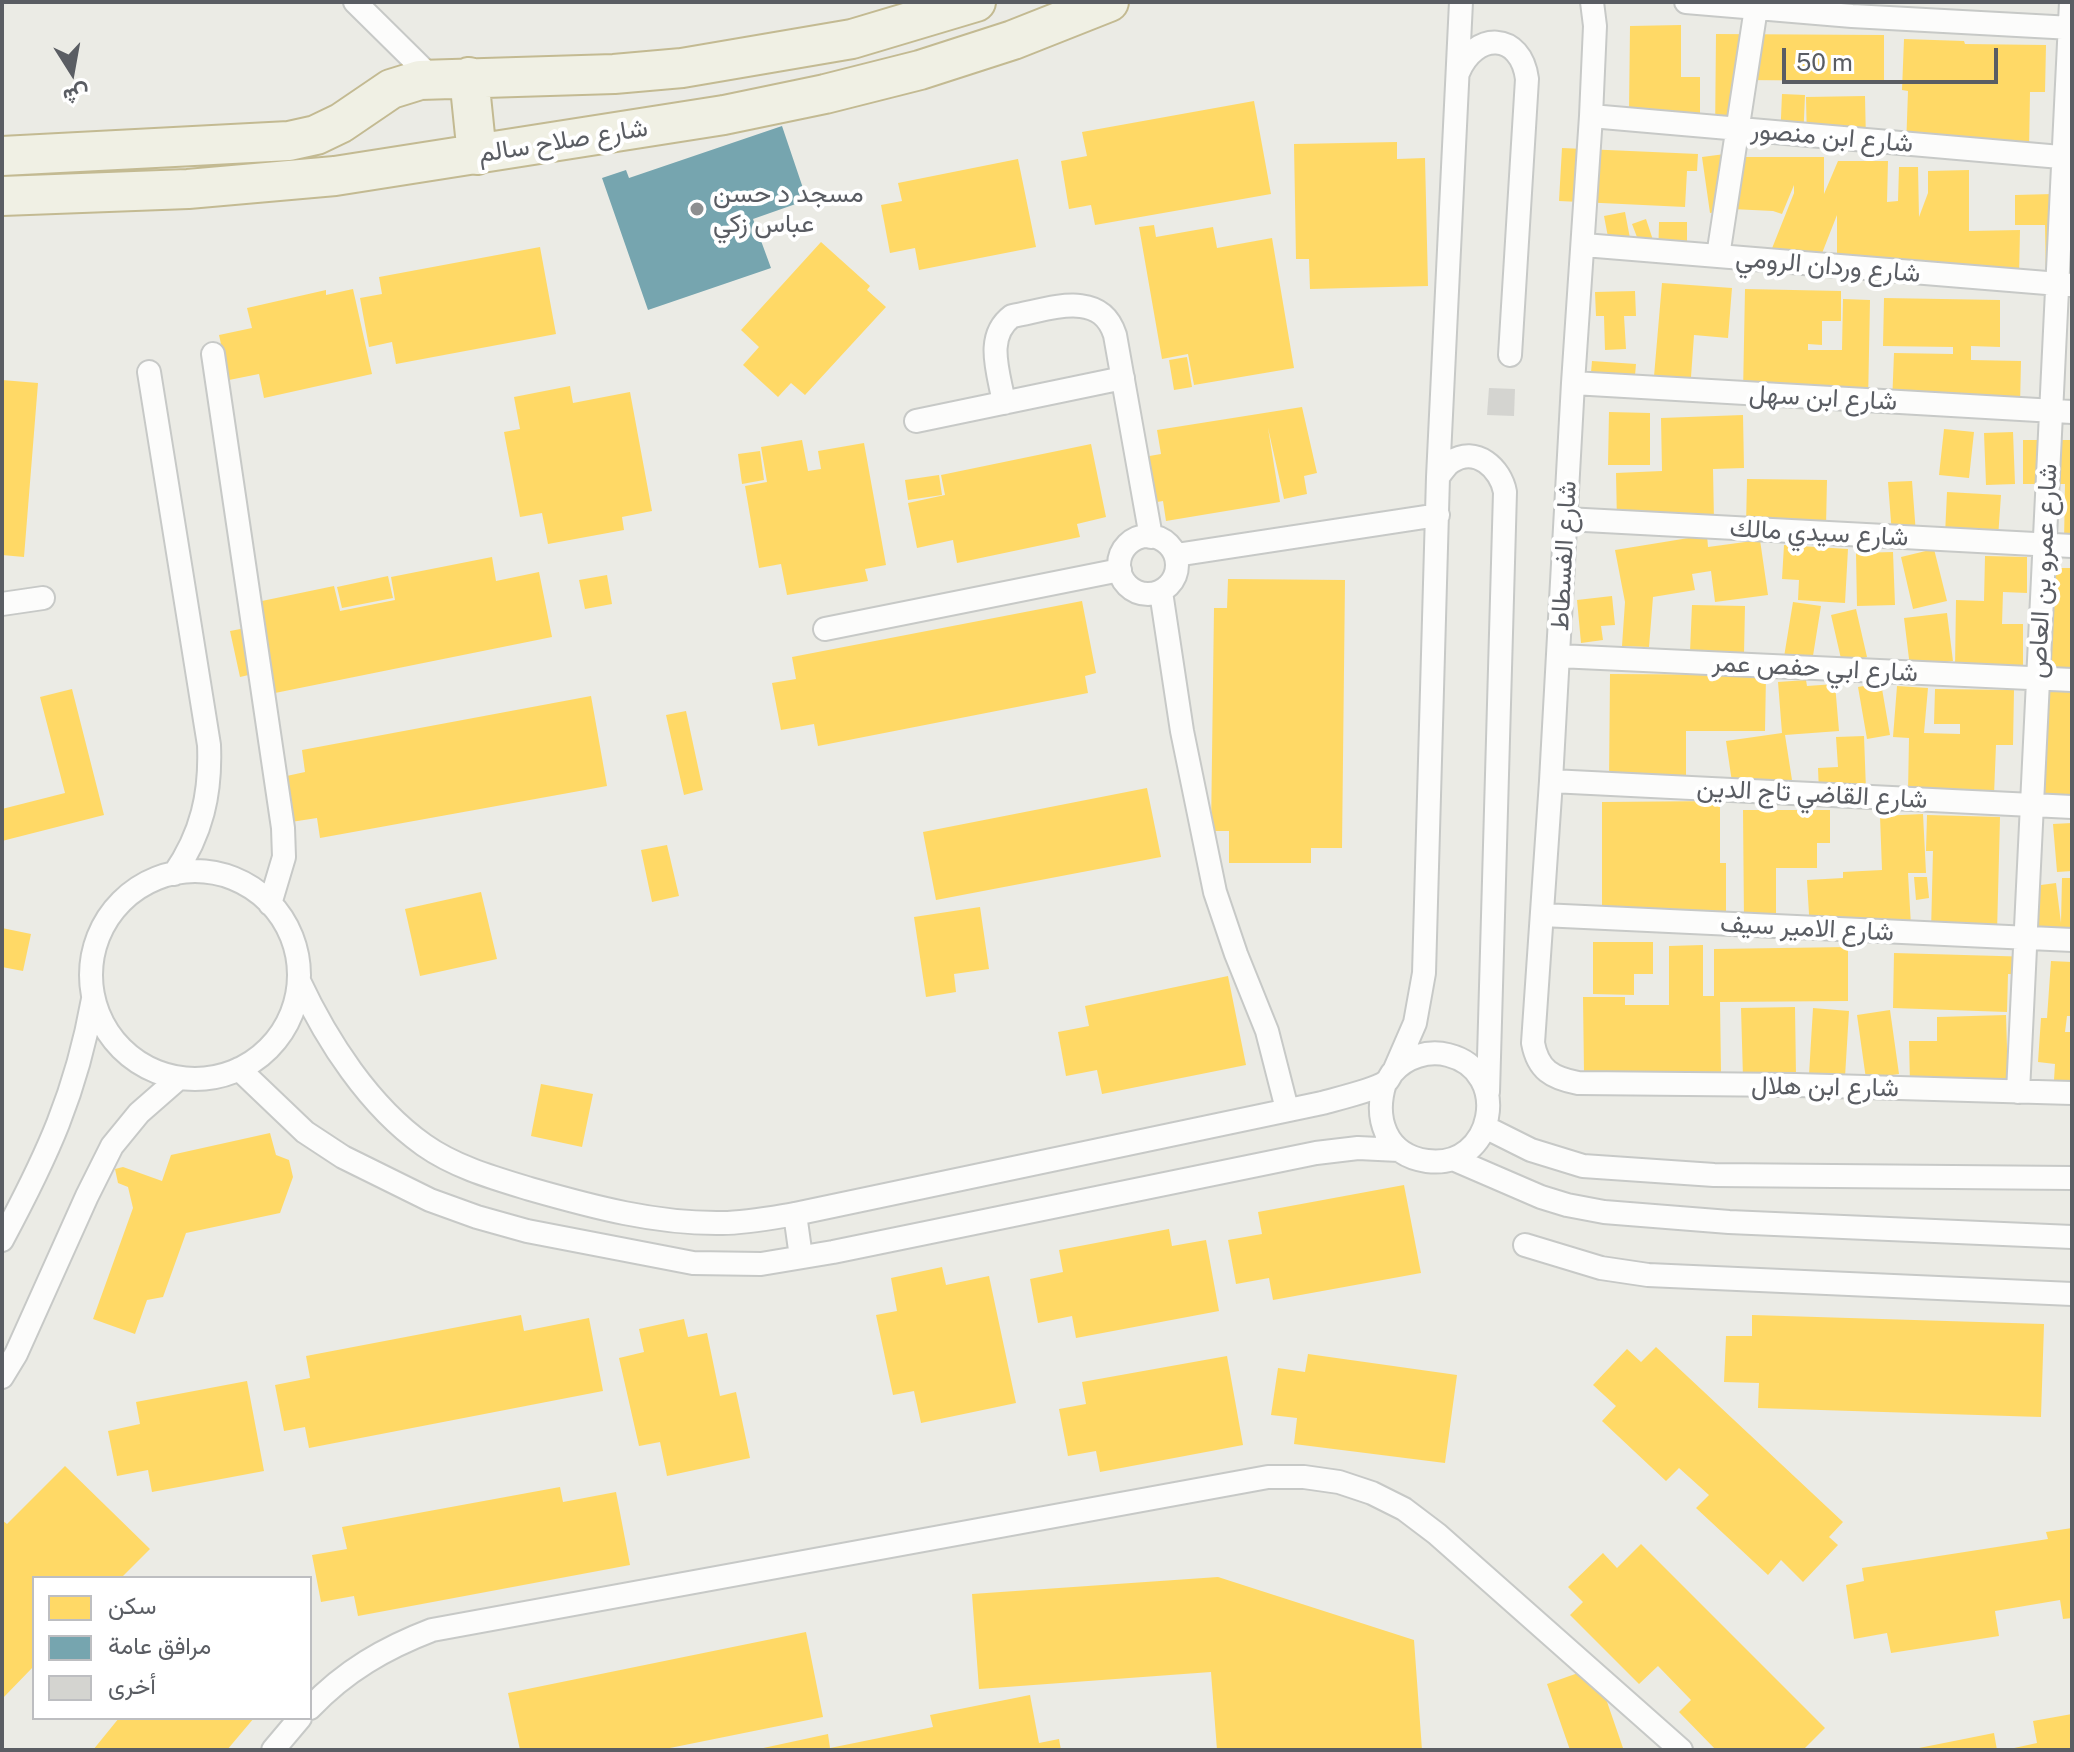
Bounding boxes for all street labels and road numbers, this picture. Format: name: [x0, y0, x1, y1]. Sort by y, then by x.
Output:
street label: شارع صلاح سالم: [476, 112, 650, 170]
street label: شارع ابن منصور: [1750, 114, 1914, 160]
street label: شارع وردان الرومي: [1734, 242, 1922, 290]
street label: شارع ابن سهل: [1748, 379, 1898, 417]
street label: شارع عمرو بن العاص: [2022, 463, 2064, 679]
street label: شارع الفسطاط: [1544, 480, 1584, 632]
street label: شارع سيدي مالك: [1729, 513, 1909, 553]
street label: شارع ابي حفص عمر: [1711, 647, 1919, 689]
street label: شارع القاضي تاج الدين: [1696, 772, 1928, 816]
street label: شارع الامير سيف: [1719, 908, 1895, 948]
street label: شارع ابن هلال: [1751, 1070, 1899, 1104]

